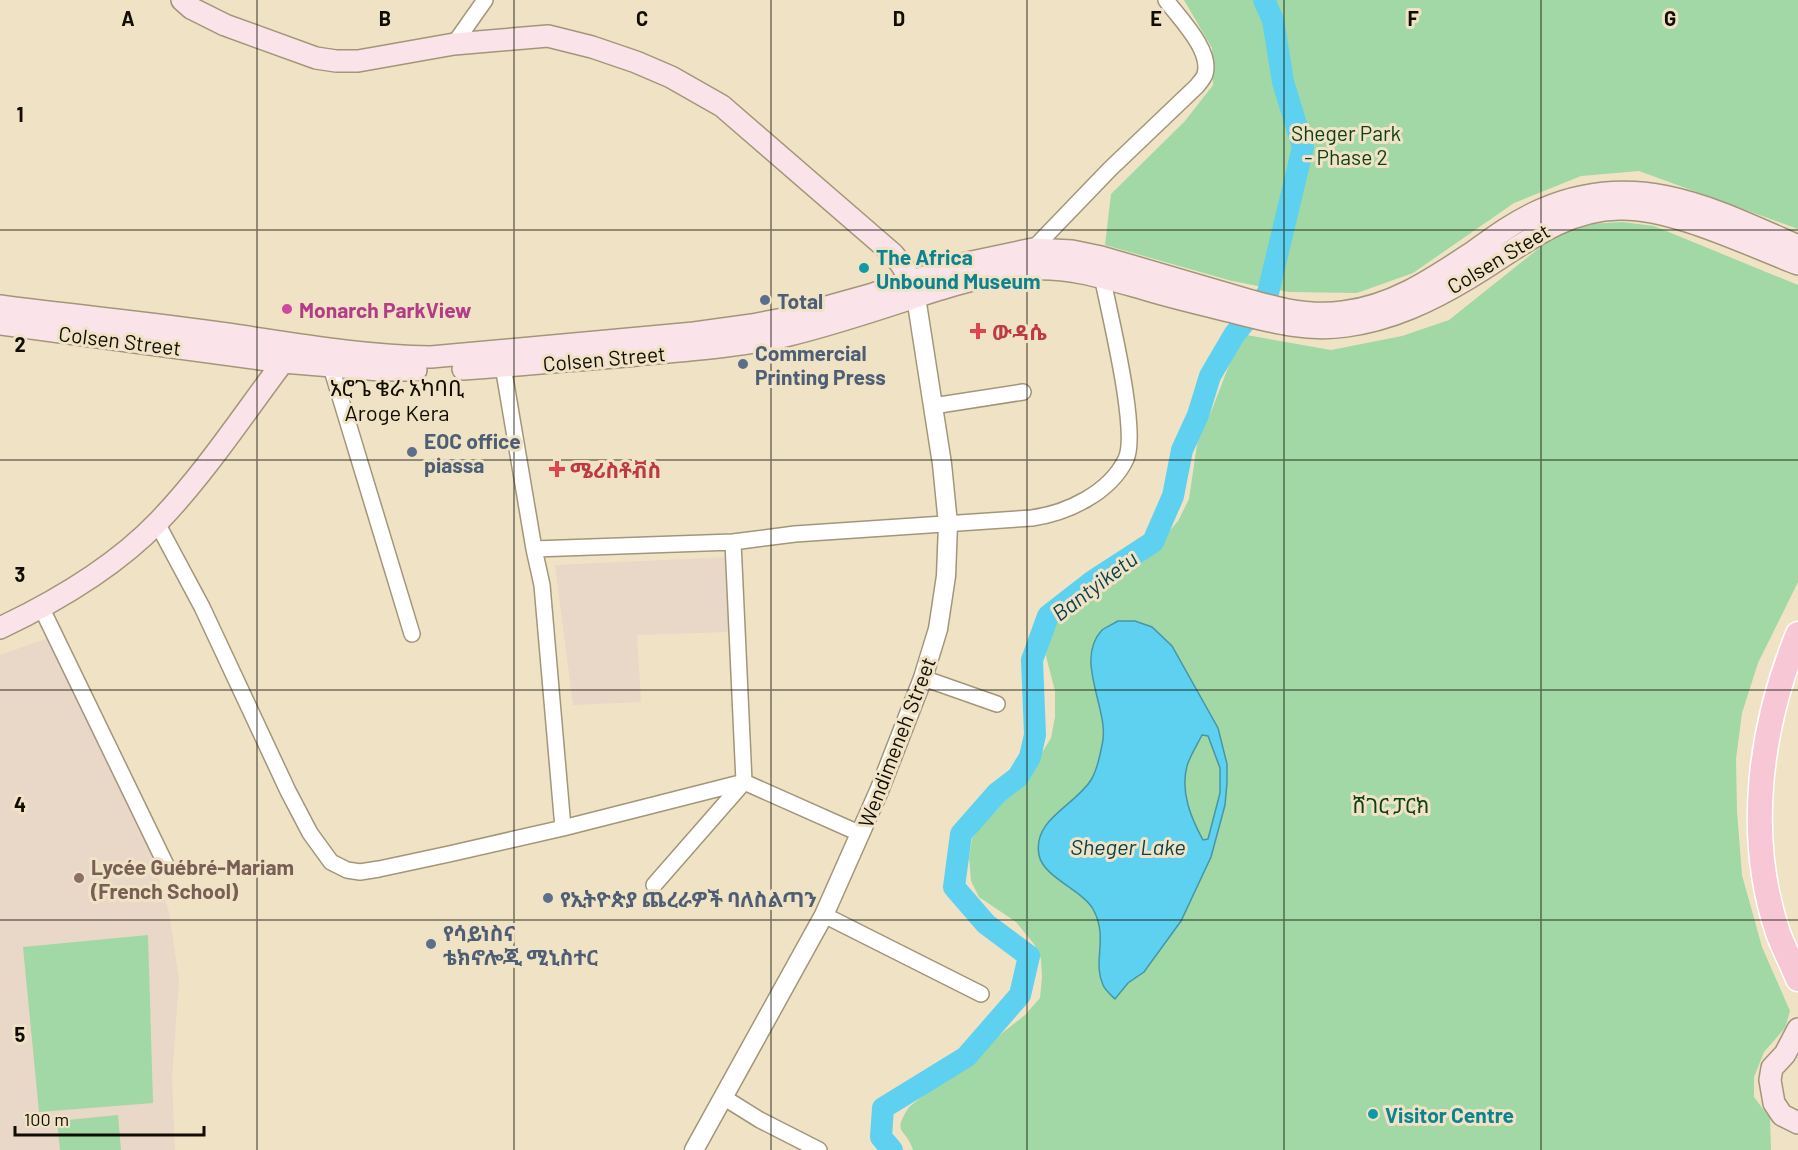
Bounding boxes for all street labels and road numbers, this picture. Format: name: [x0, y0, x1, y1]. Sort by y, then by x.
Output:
street label: Colsen Steet: [1442, 218, 1554, 298]
street label: Colsen Street: [57, 320, 183, 360]
street label: Colsen Street: [542, 340, 666, 376]
street label: Wendimeneh Street: [852, 653, 940, 831]

